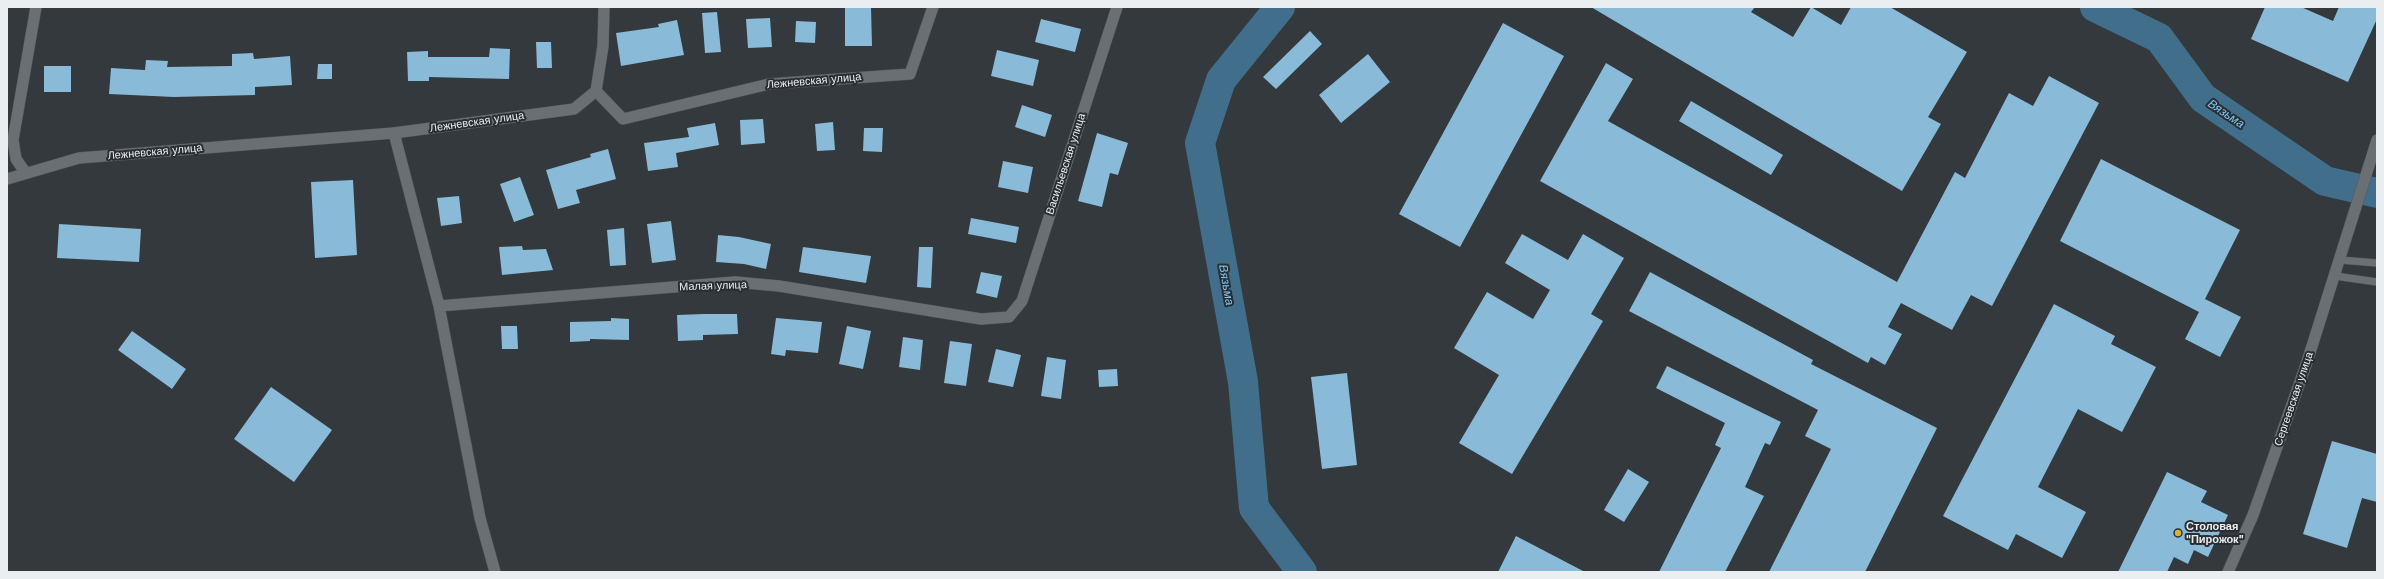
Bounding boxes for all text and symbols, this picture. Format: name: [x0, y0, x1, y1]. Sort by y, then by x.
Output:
street label: Лежневская улица: [766, 70, 862, 92]
water label: Вязьма: [2205, 97, 2247, 131]
street label: Лежневская улица: [429, 109, 525, 135]
street label: Васильевская улица: [1043, 112, 1089, 216]
street label: Лежневская улица: [107, 141, 203, 163]
water label: Вязьма: [1215, 263, 1237, 307]
street label: Малая улица: [679, 278, 747, 294]
street label: Сергеевская улица: [2272, 350, 2316, 448]
place label: Столовая "Пирожок": [2186, 520, 2244, 546]
marker: Столовая "Пирожок": [2173, 528, 2183, 538]

